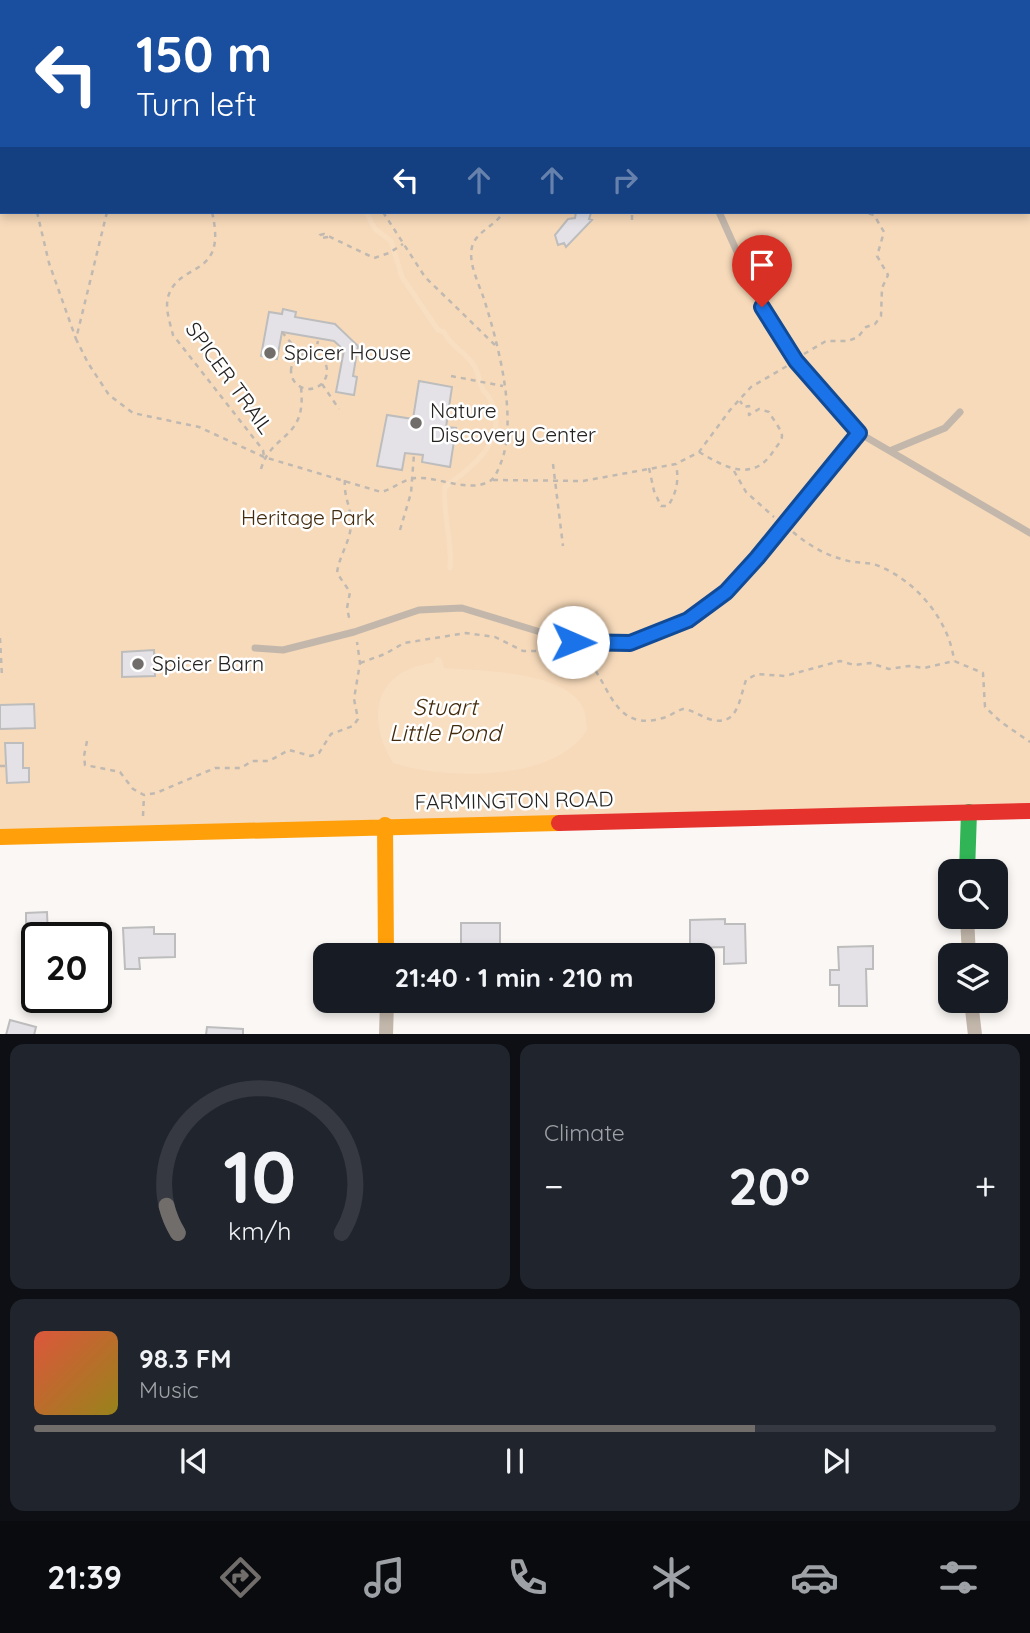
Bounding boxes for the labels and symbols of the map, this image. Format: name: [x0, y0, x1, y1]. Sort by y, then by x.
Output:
pin: [732, 235, 792, 307]
street label: SPICER TRAIL: [181, 316, 279, 438]
place label: Spicer House: [284, 339, 411, 365]
marker: Spicer House: [262, 345, 278, 361]
place label: Nature Discovery Center: [430, 397, 596, 447]
marker: Nature Discovery Center: [408, 415, 424, 431]
park label: Heritage Park: [241, 504, 375, 530]
position arrow: [536, 605, 610, 679]
place label: Spicer Barn: [152, 650, 264, 676]
marker: Spicer Barn: [130, 656, 146, 672]
water label: Stuart Little Pond: [389, 692, 504, 747]
street label: FARMINGTON ROAD: [414, 785, 614, 815]
speed limit sign: 20: [21, 922, 112, 1013]

